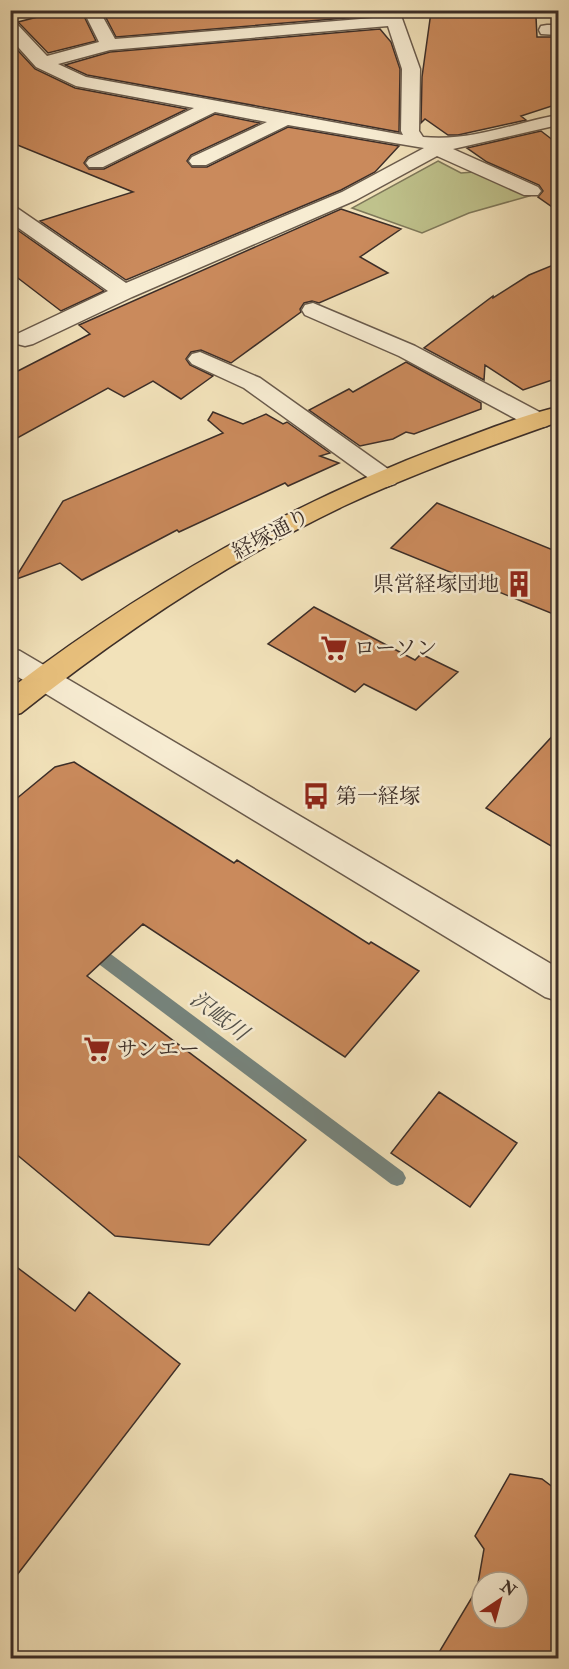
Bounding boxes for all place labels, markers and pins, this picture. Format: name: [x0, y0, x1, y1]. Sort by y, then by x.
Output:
building icon: 県営経塚団地: [504, 569, 534, 599]
place label: 県営経塚団地: [373, 571, 499, 598]
supermarket icon: ローソン: [319, 633, 349, 663]
place label: ローソン: [354, 635, 437, 662]
bus stop icon: 第一経塚: [301, 781, 331, 811]
place label: 第一経塚: [336, 783, 420, 810]
supermarket icon: サンエー: [82, 1034, 112, 1064]
place label: サンエー: [117, 1036, 200, 1063]

